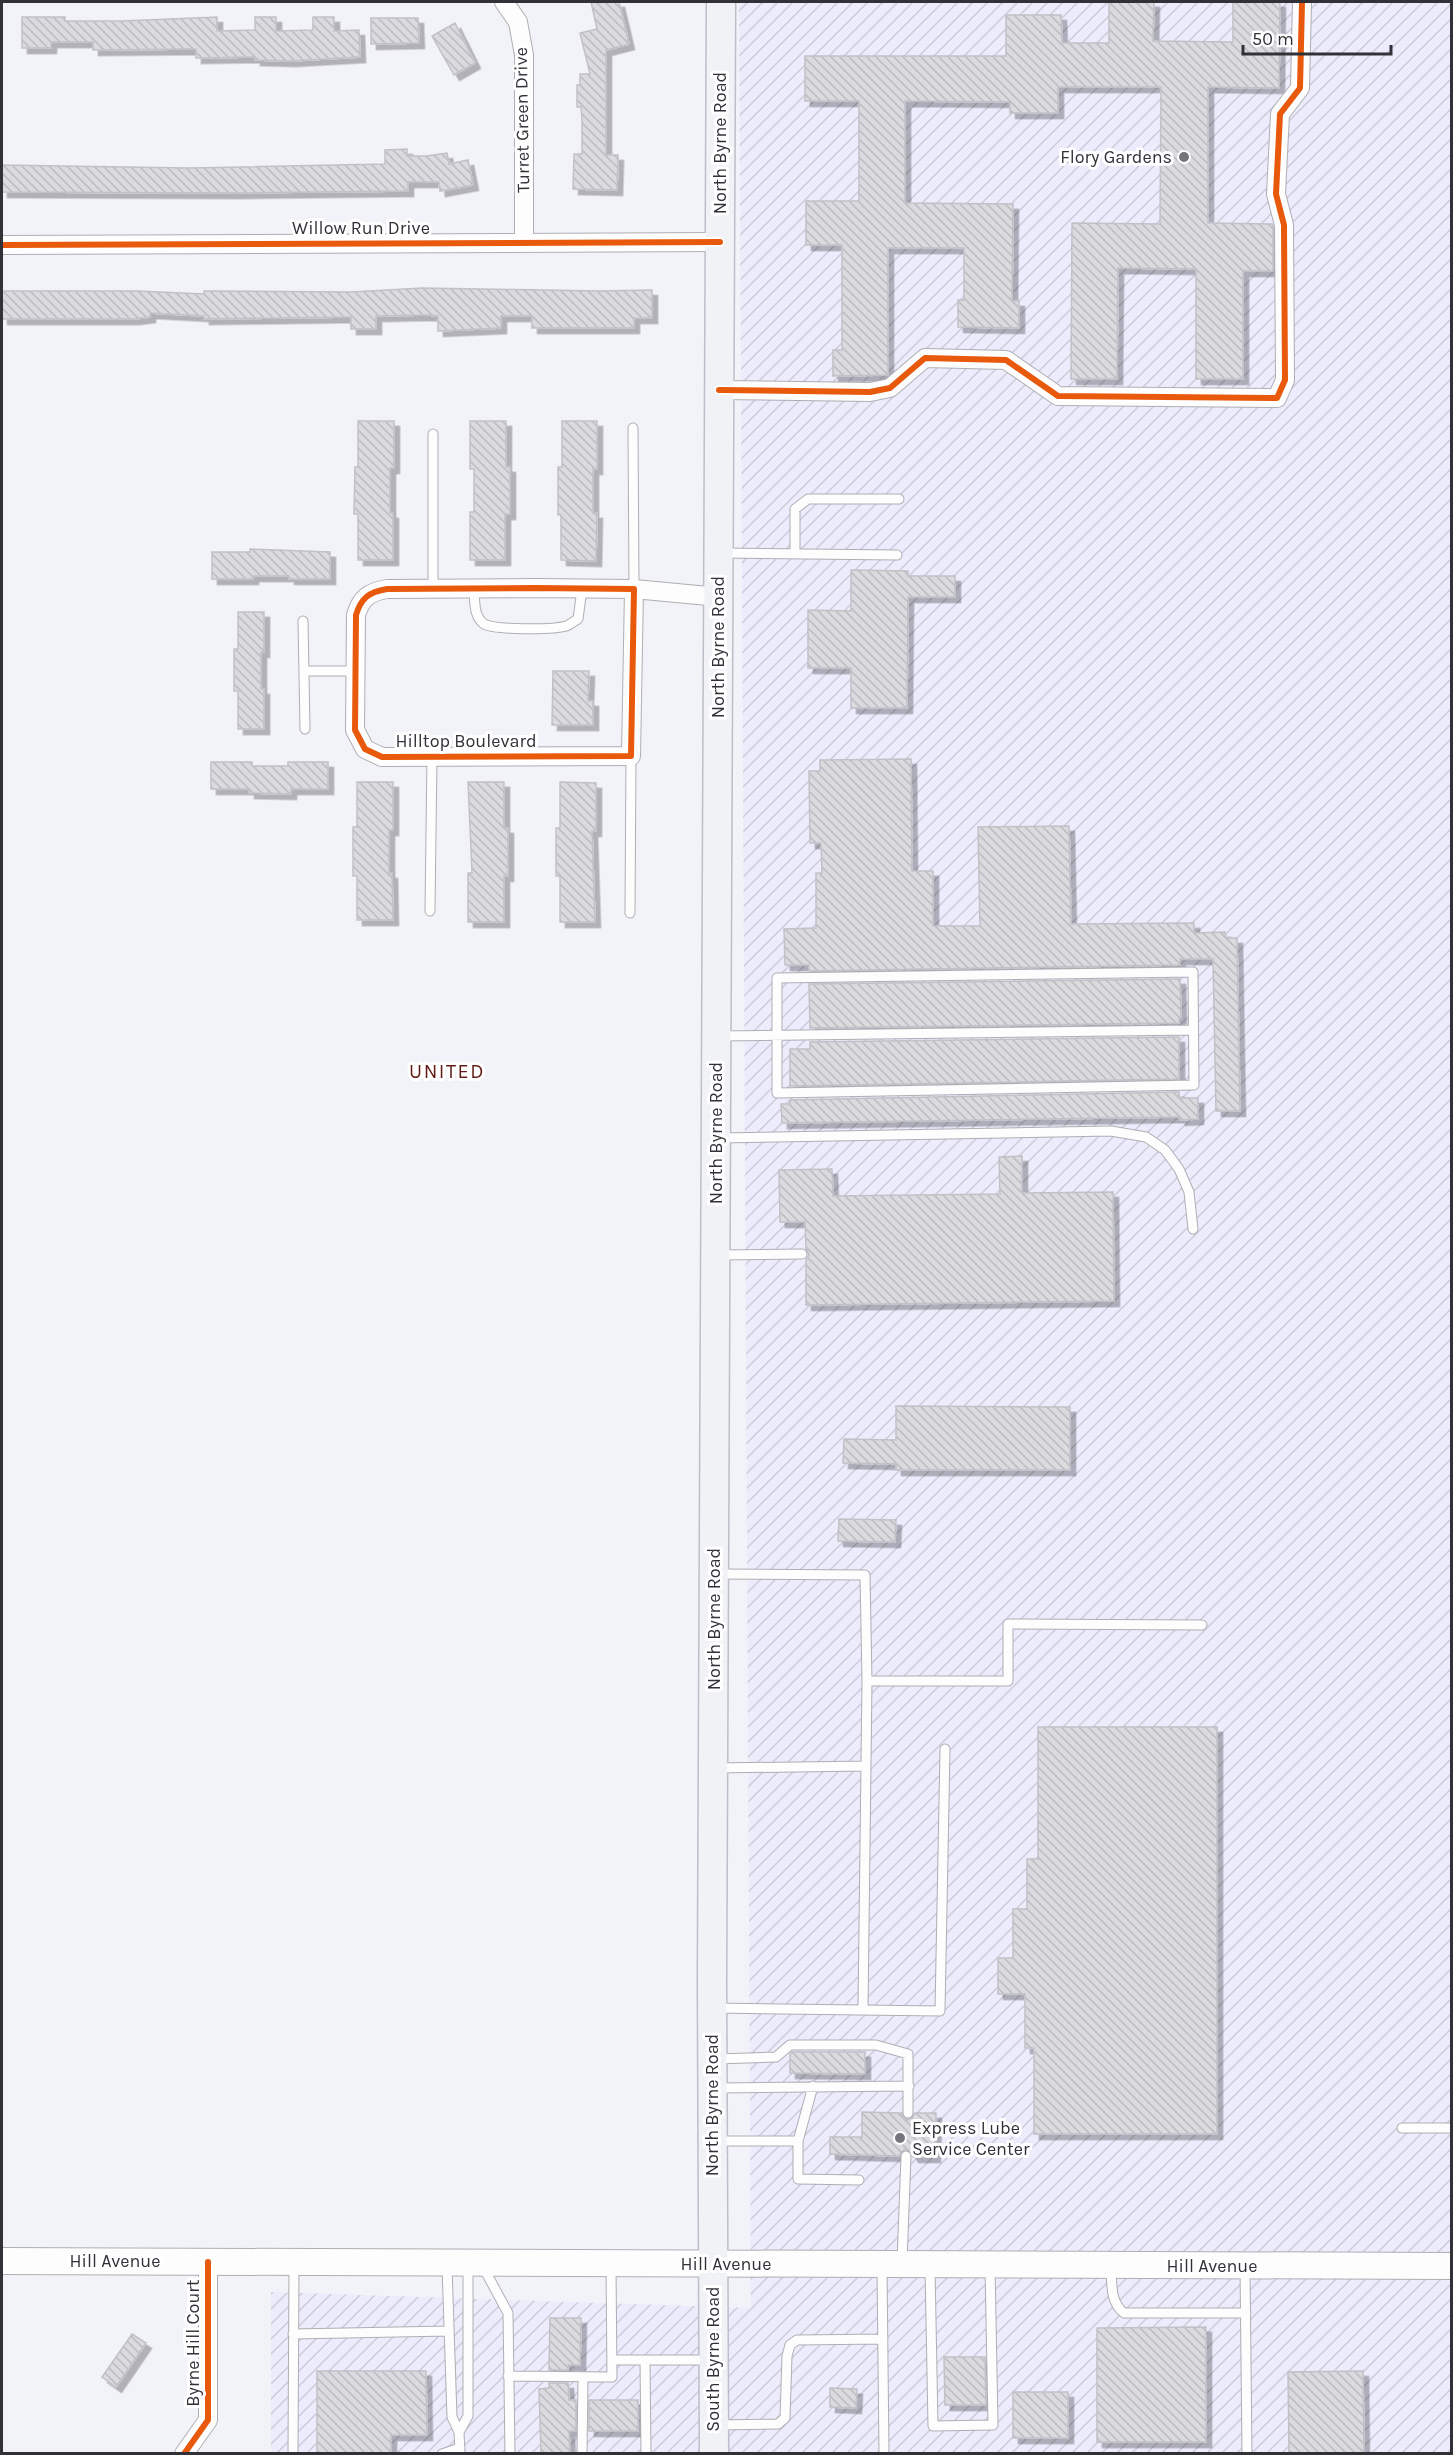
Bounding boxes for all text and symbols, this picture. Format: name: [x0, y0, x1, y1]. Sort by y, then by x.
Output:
scale bar: [1243, 18, 1392, 56]
text: 50 m: [1252, 28, 1294, 50]
street label: Turret Green Drive: [510, 47, 534, 193]
street label: North Byrne Road: [709, 72, 731, 214]
place label: Flory Gardens: [1060, 146, 1172, 168]
marker: Flory Gardens: [1177, 150, 1191, 164]
street label: Willow Run Drive: [292, 217, 430, 239]
street label: North Byrne Road: [707, 576, 729, 718]
street label: Hilltop Boulevard: [395, 730, 537, 752]
district label: UNITED: [409, 1060, 485, 1083]
street label: North Byrne Road: [705, 1062, 727, 1204]
street label: North Byrne Road: [703, 1548, 725, 1690]
street label: North Byrne Road: [701, 2034, 723, 2176]
place label: Express Lube Service Center: [912, 2117, 1030, 2160]
marker: Express Lube Service Center: [893, 2131, 907, 2145]
street label: Hill Avenue: [70, 2250, 161, 2272]
street label: Hill Avenue: [681, 2253, 772, 2275]
street label: Hill Avenue: [1167, 2255, 1258, 2277]
street label: Byrne Hill Court: [182, 2279, 204, 2407]
street label: South Byrne Road: [702, 2286, 724, 2432]

